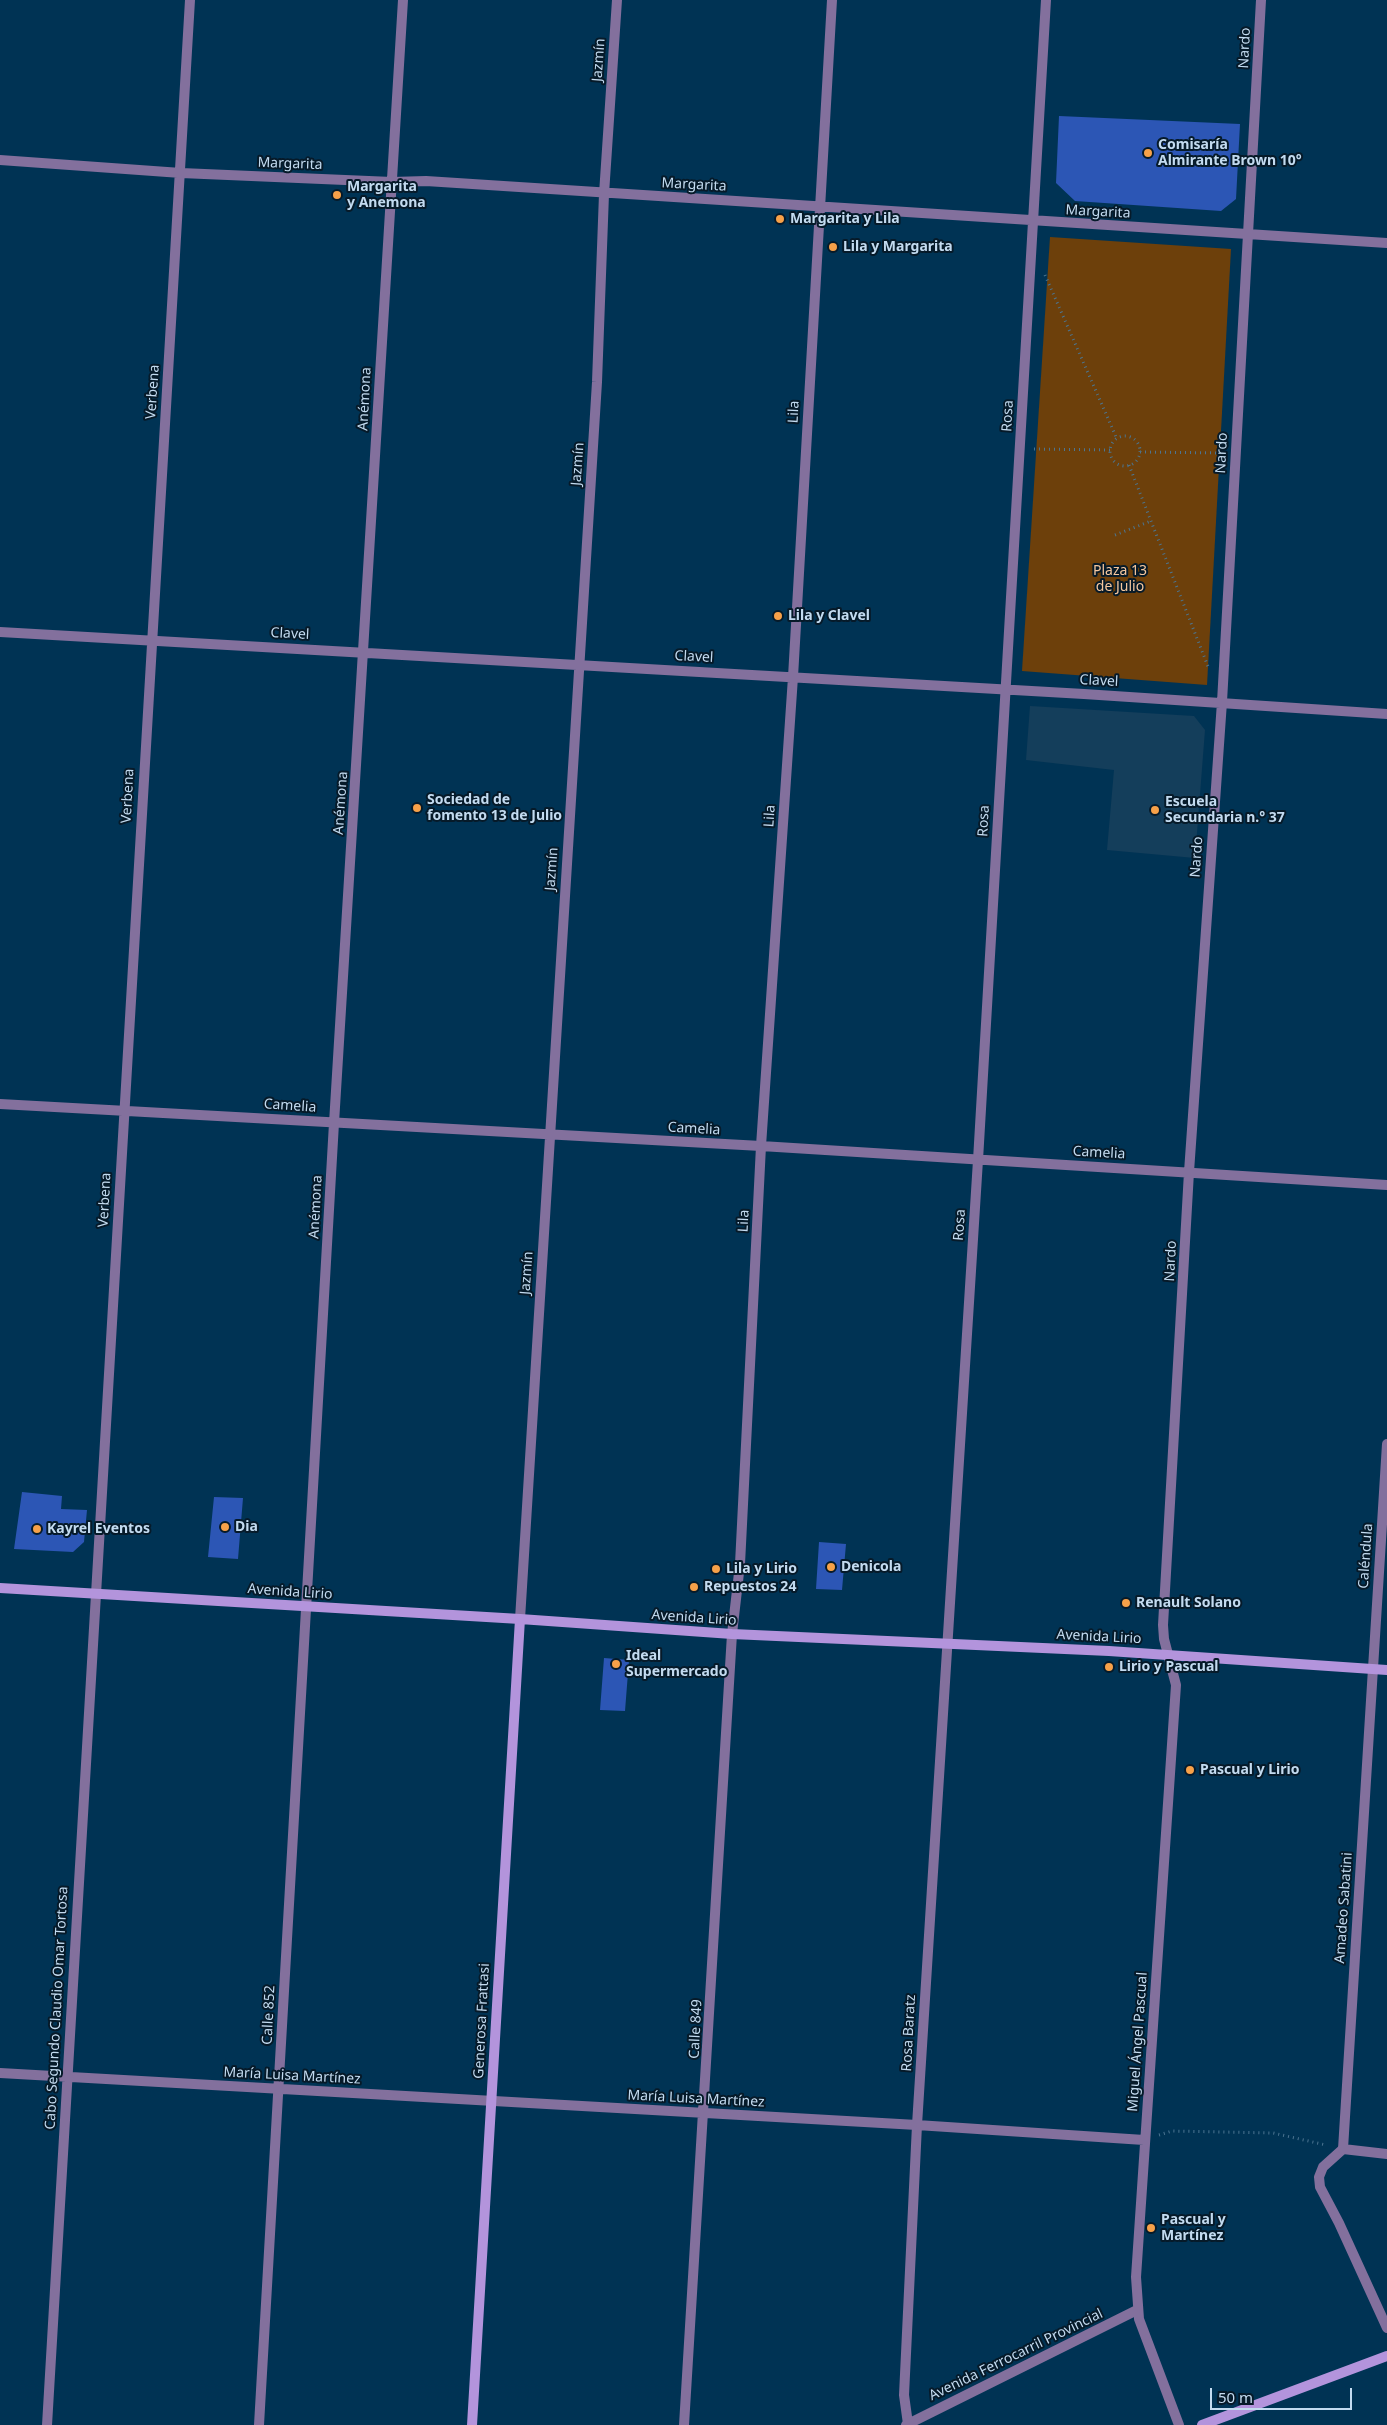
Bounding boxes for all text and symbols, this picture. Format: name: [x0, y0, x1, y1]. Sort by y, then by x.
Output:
street label: Nardo: [1236, 27, 1254, 69]
street label: Jazmín: [589, 38, 609, 82]
place label: Comisaría Almirante Brown 10°: [1158, 137, 1302, 170]
marker: Comisaría Almirante Brown 10°: [1142, 147, 1154, 159]
street label: Margarita: [257, 154, 323, 174]
street label: Margarita: [661, 175, 727, 195]
place label: Margarita y Anemona: [347, 179, 426, 212]
marker: Margarita y Anemona: [331, 189, 343, 201]
street label: Margarita: [1065, 202, 1131, 222]
place label: Margarita y Lila: [790, 211, 900, 227]
marker: Margarita y Lila: [774, 213, 786, 225]
place label: Lila y Margarita: [843, 239, 953, 255]
marker: Lila y Margarita: [827, 241, 839, 253]
street label: Verbena: [143, 364, 163, 420]
street label: Anémona: [355, 367, 375, 431]
street label: Lila: [785, 400, 803, 424]
street label: Rosa: [999, 400, 1017, 432]
street label: Nardo: [1213, 432, 1231, 474]
street label: Jazmín: [568, 442, 588, 486]
park label: Plaza 13 de Julio: [1093, 563, 1147, 596]
place label: Lila y Clavel: [788, 608, 870, 624]
marker: Lila y Clavel: [772, 610, 784, 622]
street label: Clavel: [270, 625, 310, 643]
street label: Clavel: [674, 648, 714, 666]
street label: Clavel: [1079, 672, 1119, 690]
street label: Verbena: [118, 768, 138, 824]
street label: Anémona: [330, 771, 352, 835]
place label: Sociedad de fomento 13 de Julio: [427, 792, 562, 824]
place label: Escuela Secundaria n.° 37: [1165, 794, 1285, 826]
marker: Sociedad de fomento 13 de Julio: [411, 802, 423, 814]
street label: Lila: [761, 804, 779, 828]
marker: Escuela Secundaria n.° 37: [1149, 804, 1161, 816]
street label: Rosa: [975, 805, 993, 837]
street label: Nardo: [1187, 836, 1207, 878]
street label: Jazmín: [542, 847, 562, 891]
street label: Camelia: [263, 1096, 317, 1116]
street label: Camelia: [667, 1119, 721, 1139]
street label: Camelia: [1072, 1143, 1126, 1163]
street label: Verbena: [95, 1172, 115, 1228]
street label: Anémona: [306, 1175, 326, 1239]
street label: Lila: [735, 1209, 753, 1233]
street label: Rosa: [951, 1209, 969, 1241]
street label: Nardo: [1162, 1240, 1180, 1282]
street label: Jazmín: [517, 1251, 537, 1295]
place label: Dia: [235, 1519, 258, 1535]
place label: Kayrel Eventos: [47, 1521, 150, 1537]
marker: Dia: [219, 1521, 231, 1533]
marker: Kayrel Eventos: [31, 1523, 43, 1535]
street label: Caléndula: [1355, 1523, 1377, 1589]
place label: Denicola: [841, 1559, 901, 1575]
place label: Lila y Lirio: [726, 1561, 797, 1577]
marker: Denicola: [825, 1561, 837, 1573]
marker: Lila y Lirio: [710, 1563, 722, 1575]
place label: Repuestos 24: [704, 1579, 796, 1595]
street label: Avenida Lirio: [247, 1581, 333, 1603]
marker: Repuestos 24: [688, 1581, 700, 1593]
place label: Renault Solano: [1136, 1595, 1241, 1611]
marker: Renault Solano: [1120, 1597, 1132, 1609]
street label: Avenida Lirio: [651, 1607, 737, 1629]
street label: Avenida Lirio: [1056, 1626, 1142, 1648]
place label: Ideal Supermercado: [626, 1648, 727, 1680]
marker: Ideal Supermercado: [610, 1658, 622, 1670]
place label: Lirio y Pascual: [1119, 1659, 1218, 1675]
marker: Lirio y Pascual: [1103, 1661, 1115, 1673]
place label: Pascual y Lirio: [1200, 1762, 1299, 1778]
marker: Pascual y Lirio: [1184, 1764, 1196, 1776]
street label: Amadeo Sabatini: [1332, 1852, 1356, 1964]
street label: Cabo Segundo Claudio Omar Tortosa: [42, 1886, 72, 2130]
street label: Generosa Frattasi: [471, 1963, 493, 2079]
street label: Miguel Ángel Pascual: [1125, 1972, 1151, 2112]
street label: Calle 852: [259, 1985, 279, 2045]
street label: Rosa Baratz: [899, 1994, 919, 2072]
street label: Calle 849: [686, 1999, 706, 2059]
street label: María Luisa Martínez: [223, 2064, 361, 2088]
street label: María Luisa Martínez: [627, 2087, 765, 2111]
place label: Pascual y Martínez: [1161, 2212, 1226, 2244]
marker: Pascual y Martínez: [1145, 2222, 1157, 2234]
street label: Avenida Ferrocarril Provincial: [926, 2305, 1106, 2405]
scale bar: [1212, 2378, 1354, 2410]
text: 50 m: [1218, 2387, 1253, 2407]

